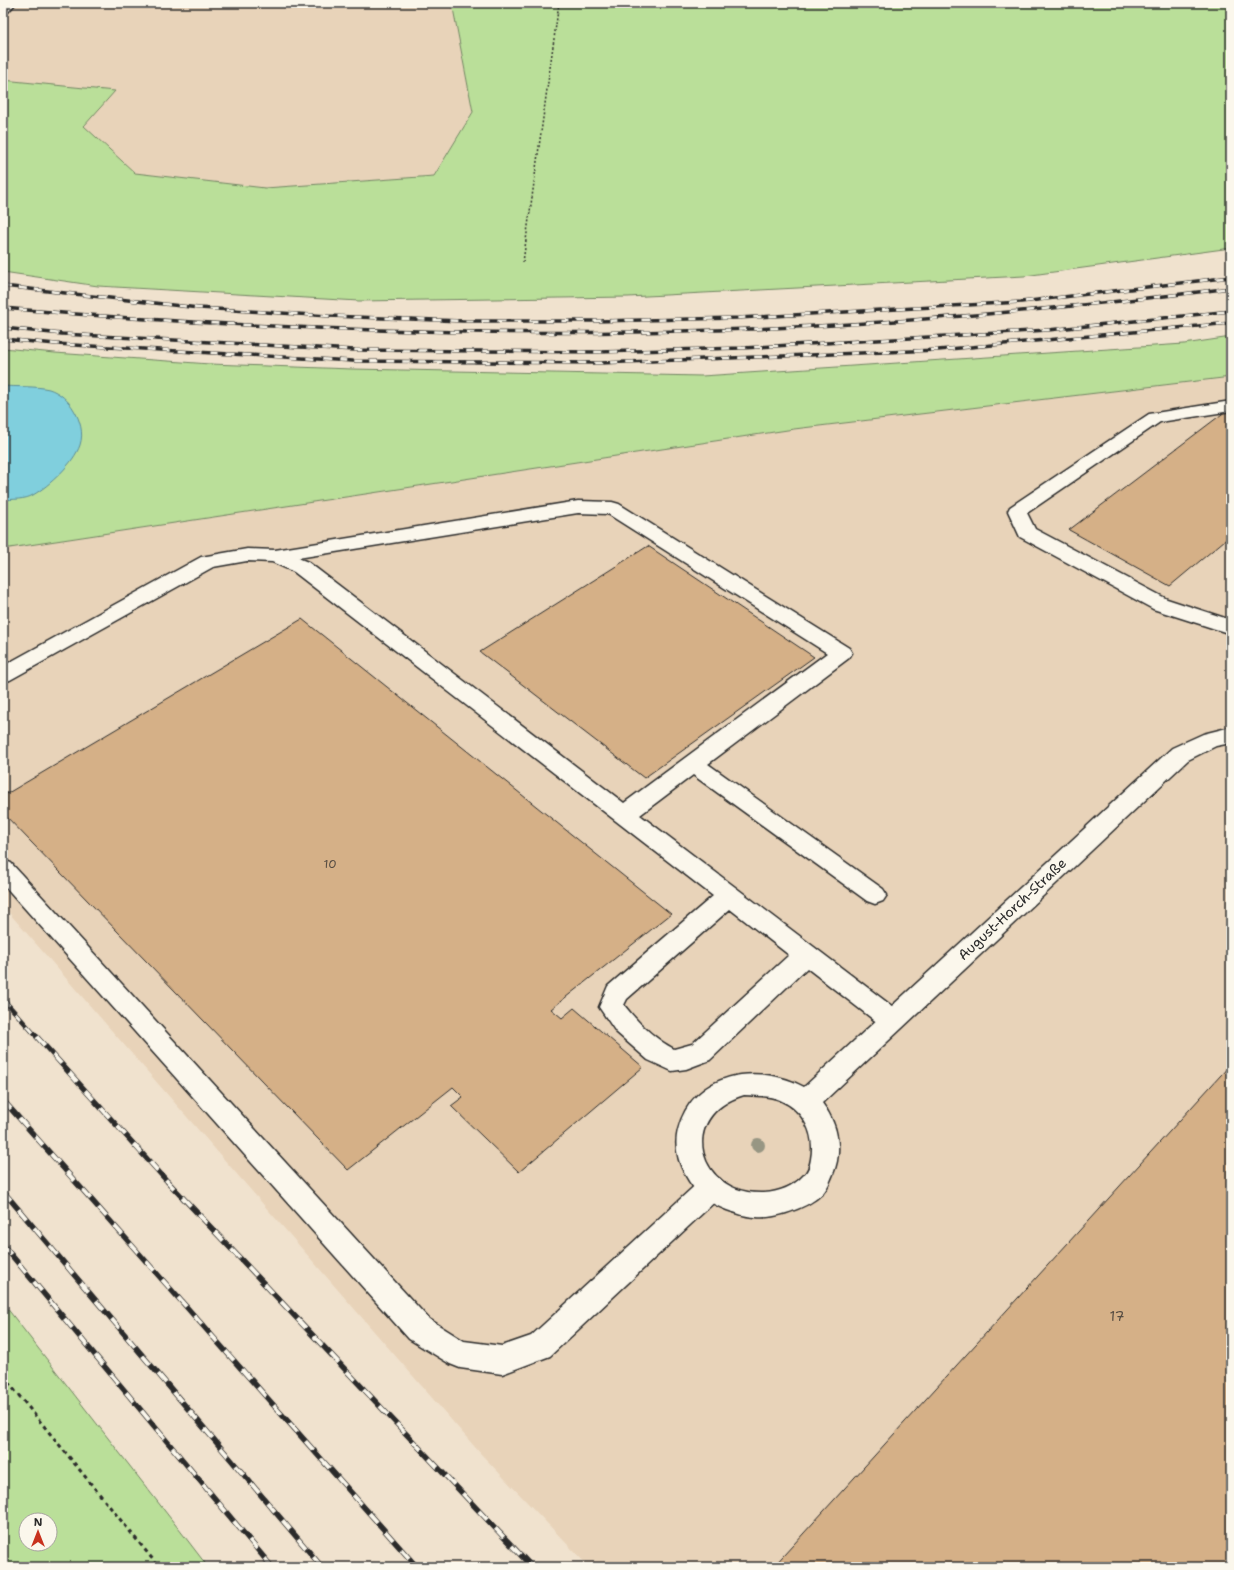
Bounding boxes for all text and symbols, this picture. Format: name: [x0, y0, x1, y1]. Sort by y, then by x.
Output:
street label: August-Horch-Straße: [954, 854, 1070, 964]
house number: 10: [323, 856, 337, 872]
house number: 17: [1110, 1307, 1124, 1325]
north arrow: [18, 1512, 58, 1552]
text: N: [34, 1515, 43, 1530]

